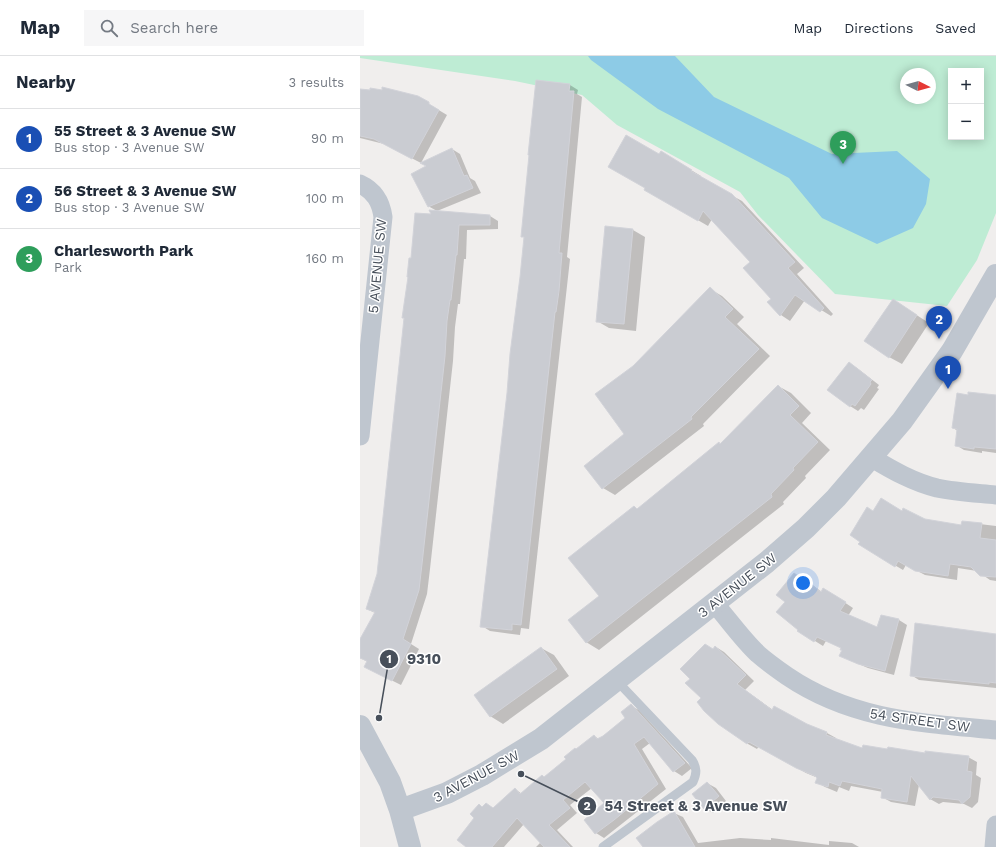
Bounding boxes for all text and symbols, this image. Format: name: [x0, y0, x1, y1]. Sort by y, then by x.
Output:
search box: [84, 10, 364, 46]
text: Map: [20, 16, 60, 39]
icon: search: [98, 17, 120, 39]
text: Search here: [130, 19, 218, 37]
text: Map: [794, 20, 822, 36]
text: Directions: [844, 20, 913, 36]
text: Saved: [935, 20, 976, 36]
north arrow: [900, 68, 936, 104]
map controls: [948, 68, 984, 140]
button: +: [948, 68, 984, 104]
text: Nearby: [16, 72, 75, 92]
text: 3 results: [289, 75, 344, 90]
button: −: [948, 104, 984, 140]
text: 55 Street & 3 Avenue SW: [54, 122, 236, 140]
text: 1: [26, 131, 32, 146]
text: 90 m: [311, 131, 344, 146]
pin: 3: [830, 131, 856, 164]
text: Bus stop · 3 Avenue SW: [54, 140, 205, 155]
text: 56 Street & 3 Avenue SW: [54, 182, 236, 200]
text: 2: [25, 191, 33, 206]
text: 100 m: [306, 191, 344, 206]
text: Bus stop · 3 Avenue SW: [54, 200, 205, 215]
street label: 5 AVENUE SW: [365, 218, 389, 314]
text: Charlesworth Park: [54, 242, 193, 260]
text: 3: [25, 251, 33, 266]
text: 160 m: [306, 251, 344, 266]
text: Park: [54, 260, 82, 275]
pin: 2: [926, 306, 952, 339]
pin: 1: [935, 356, 961, 389]
street label: 3 AVENUE SW: [695, 549, 779, 621]
your location: [793, 573, 813, 593]
callout: 9310: [379, 645, 449, 672]
text: 9310: [407, 650, 441, 668]
text: 1: [386, 652, 392, 666]
street label: 54 STREET SW: [869, 705, 971, 735]
street label: 3 AVENUE SW: [430, 747, 522, 805]
callout: 54 Street & 3 Avenue SW: [577, 793, 796, 820]
text: 54 Street & 3 Avenue SW: [605, 797, 787, 815]
text: 2: [583, 799, 591, 813]

